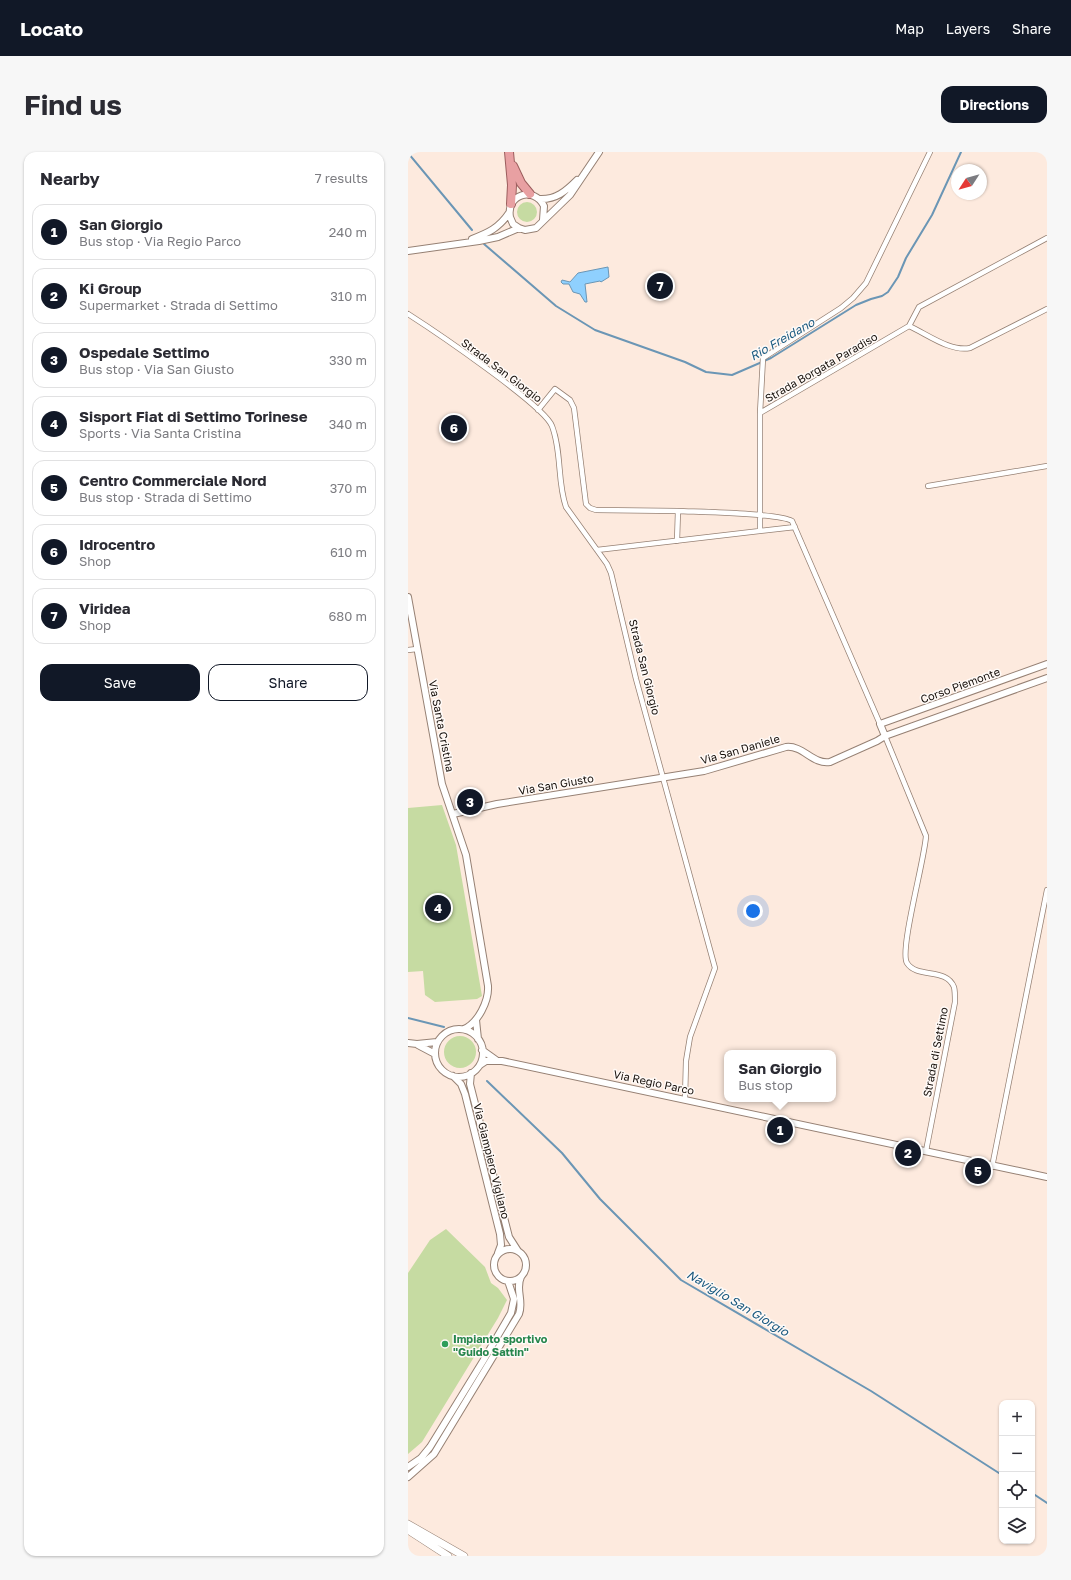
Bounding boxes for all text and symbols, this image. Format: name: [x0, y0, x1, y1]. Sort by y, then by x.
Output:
text: Locato: [20, 17, 83, 40]
text: Map: [895, 20, 924, 37]
text: Layers: [946, 20, 990, 37]
text: Share: [1012, 20, 1051, 37]
button: Directions: [941, 86, 1047, 123]
text: Find us: [24, 88, 122, 121]
north arrow: [951, 164, 987, 200]
text: Nearby: [40, 168, 100, 189]
text: 7 results: [315, 170, 368, 186]
text: San Giorgio: [79, 215, 163, 233]
text: 1: [51, 224, 57, 240]
text: 240 m: [329, 224, 367, 240]
text: Bus stop · Via Regio Parco: [79, 233, 241, 249]
pin: 7: [647, 271, 673, 301]
text: Ki Group: [79, 279, 142, 297]
text: 2: [50, 288, 58, 304]
text: 310 m: [330, 288, 367, 304]
text: Supermarket · Strada di Settimo: [79, 297, 278, 313]
water label: Rio Freidano: [747, 314, 818, 364]
street label: Strada Borgata Paradiso: [763, 329, 880, 405]
street label: Strada San Giorgio: [459, 335, 545, 405]
text: Ospedale Settimo: [79, 343, 209, 361]
text: 3: [50, 352, 58, 368]
text: 330 m: [329, 352, 367, 368]
text: Bus stop · Via San Giusto: [79, 361, 234, 377]
text: Sisport Fiat di Settimo Torinese: [79, 407, 308, 425]
pin: 6: [441, 413, 467, 443]
text: 4: [50, 416, 58, 432]
text: 340 m: [329, 416, 367, 432]
text: Sports · Via Santa Cristina: [79, 425, 241, 441]
text: Centro Commerciale Nord: [79, 471, 267, 489]
text: 5: [50, 480, 58, 496]
text: 370 m: [330, 480, 367, 496]
text: Bus stop · Strada di Settimo: [79, 489, 252, 505]
text: Idrocentro: [79, 535, 155, 553]
text: 6: [50, 544, 58, 560]
text: 610 m: [330, 544, 367, 560]
text: Shop: [79, 553, 111, 569]
text: Viridea: [79, 599, 131, 617]
text: 7: [50, 608, 58, 624]
text: 680 m: [328, 608, 367, 624]
text: Shop: [79, 617, 111, 633]
street label: Strada San Giorgio: [627, 618, 663, 716]
button: Save: [40, 664, 200, 701]
button: Share: [208, 664, 368, 701]
street label: Corso Piemonte: [918, 665, 1002, 705]
street label: Via Santa Cristina: [427, 679, 457, 773]
street label: Via San Daniele: [699, 731, 781, 767]
street label: Via San Giusto: [517, 771, 595, 797]
pin: 3: [457, 787, 483, 817]
pin: 4: [425, 893, 451, 923]
your location: [743, 901, 763, 921]
street label: Strada di Settimo: [920, 1006, 950, 1098]
popup: [724, 1050, 836, 1102]
text: San Giorgio: [738, 1059, 822, 1077]
street label: Via Regio Parco: [612, 1067, 696, 1097]
text: Bus stop: [738, 1077, 793, 1093]
street label: Via Giampiero Vigliano: [471, 1102, 513, 1221]
pin: 1: [767, 1115, 793, 1145]
pin: 2: [895, 1138, 921, 1168]
pin: 5: [965, 1156, 991, 1186]
water label: Naviglio San Giorgio: [684, 1267, 792, 1340]
place label: Impianto sportivo "Guido Sattin": [453, 1332, 548, 1358]
marker: Impianto sportivo "Guido Sattin": [440, 1339, 450, 1349]
map controls: [999, 1400, 1035, 1544]
button: +: [999, 1400, 1035, 1436]
button: −: [999, 1436, 1035, 1472]
button: locate: [999, 1472, 1035, 1508]
button: layers: [999, 1508, 1035, 1544]

